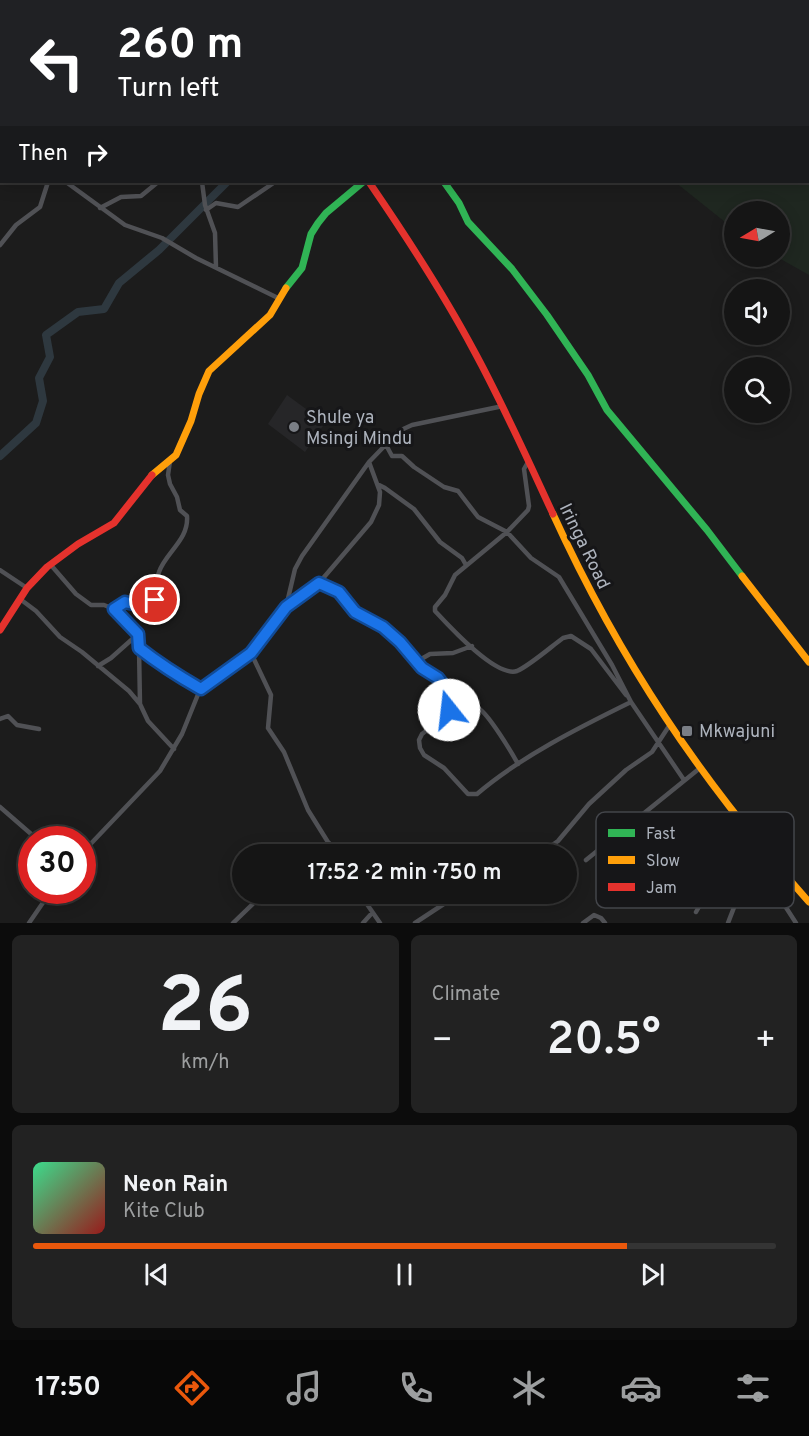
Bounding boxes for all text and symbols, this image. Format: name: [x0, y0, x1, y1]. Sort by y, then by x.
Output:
text: 260 m: [117, 20, 243, 73]
icon: left: [18, 24, 96, 102]
text: Turn left: [117, 72, 219, 106]
icon: right: [80, 138, 113, 171]
text: Then: [18, 141, 68, 168]
north arrow: [724, 201, 790, 267]
map controls: [724, 201, 790, 423]
button: sound: [724, 279, 790, 345]
button: search: [724, 357, 790, 423]
place label: Shule ya Msingi Mindu: [306, 407, 412, 451]
marker: Shule ya Msingi Mindu: [287, 420, 301, 434]
street label: Iringa Road: [553, 500, 614, 593]
pin: [129, 574, 180, 625]
icon: arrive: [138, 583, 171, 616]
position arrow: [417, 678, 481, 742]
place label: Mkwajuni: [699, 721, 775, 744]
marker: Mkwajuni: [680, 724, 694, 738]
legend: [596, 812, 794, 908]
text: Fast: [646, 825, 676, 845]
speed limit sign: 30: [18, 826, 96, 904]
text: Slow: [646, 852, 680, 872]
text: 17:52 · 2 min · 750 m: [307, 860, 502, 887]
text: Jam: [646, 879, 677, 899]
text: 26: [157, 961, 253, 1060]
text: Climate: [432, 982, 500, 1008]
text: 20.5°: [547, 1013, 661, 1070]
text: −: [432, 1021, 453, 1063]
text: +: [755, 1021, 776, 1063]
text: km/h: [181, 1050, 230, 1076]
text: Neon Rain: [123, 1172, 228, 1199]
text: Kite Club: [123, 1199, 205, 1225]
icon: previous: [140, 1258, 173, 1291]
icon: pause: [388, 1258, 421, 1291]
icon: next: [636, 1258, 669, 1291]
icon: directions: [171, 1367, 213, 1409]
icon: music: [283, 1367, 325, 1409]
icon: phone: [395, 1367, 437, 1409]
icon: climate: [508, 1367, 550, 1409]
icon: car: [620, 1367, 662, 1409]
icon: filters: [732, 1367, 774, 1409]
text: 17:50: [35, 1371, 101, 1405]

